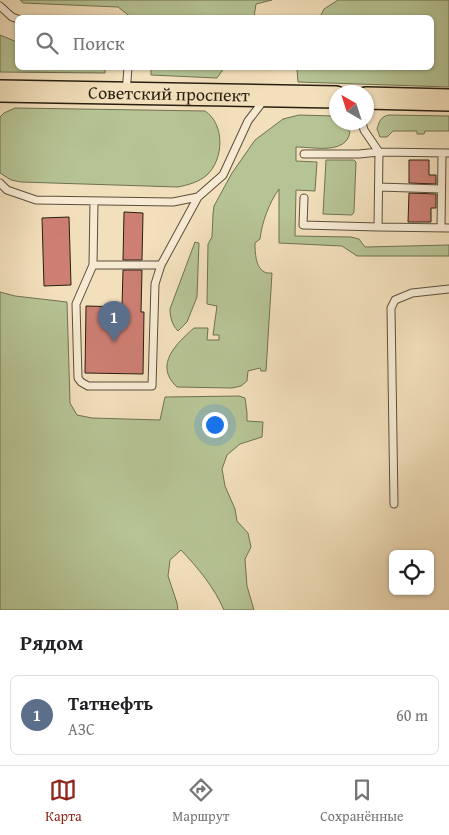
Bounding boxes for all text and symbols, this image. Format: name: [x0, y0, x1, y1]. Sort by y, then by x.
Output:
search box: [15, 15, 434, 70]
icon: search: [33, 29, 61, 57]
text: Поиск: [73, 29, 125, 57]
street label: Советский проспект: [88, 79, 250, 108]
north arrow: [329, 85, 374, 130]
pin: 1: [98, 301, 130, 342]
your location: [202, 412, 228, 438]
map controls: [389, 550, 434, 595]
button: locate: [389, 550, 434, 595]
text: Рядом: [20, 627, 83, 658]
text: Татнефть: [68, 689, 153, 717]
text: 1: [33, 703, 41, 727]
text: 60 m: [396, 703, 428, 727]
text: АЗС: [68, 717, 95, 741]
tab: Карта: [45, 776, 82, 826]
tab: Маршрут: [172, 776, 230, 826]
tab: Сохранённые: [320, 776, 404, 826]

